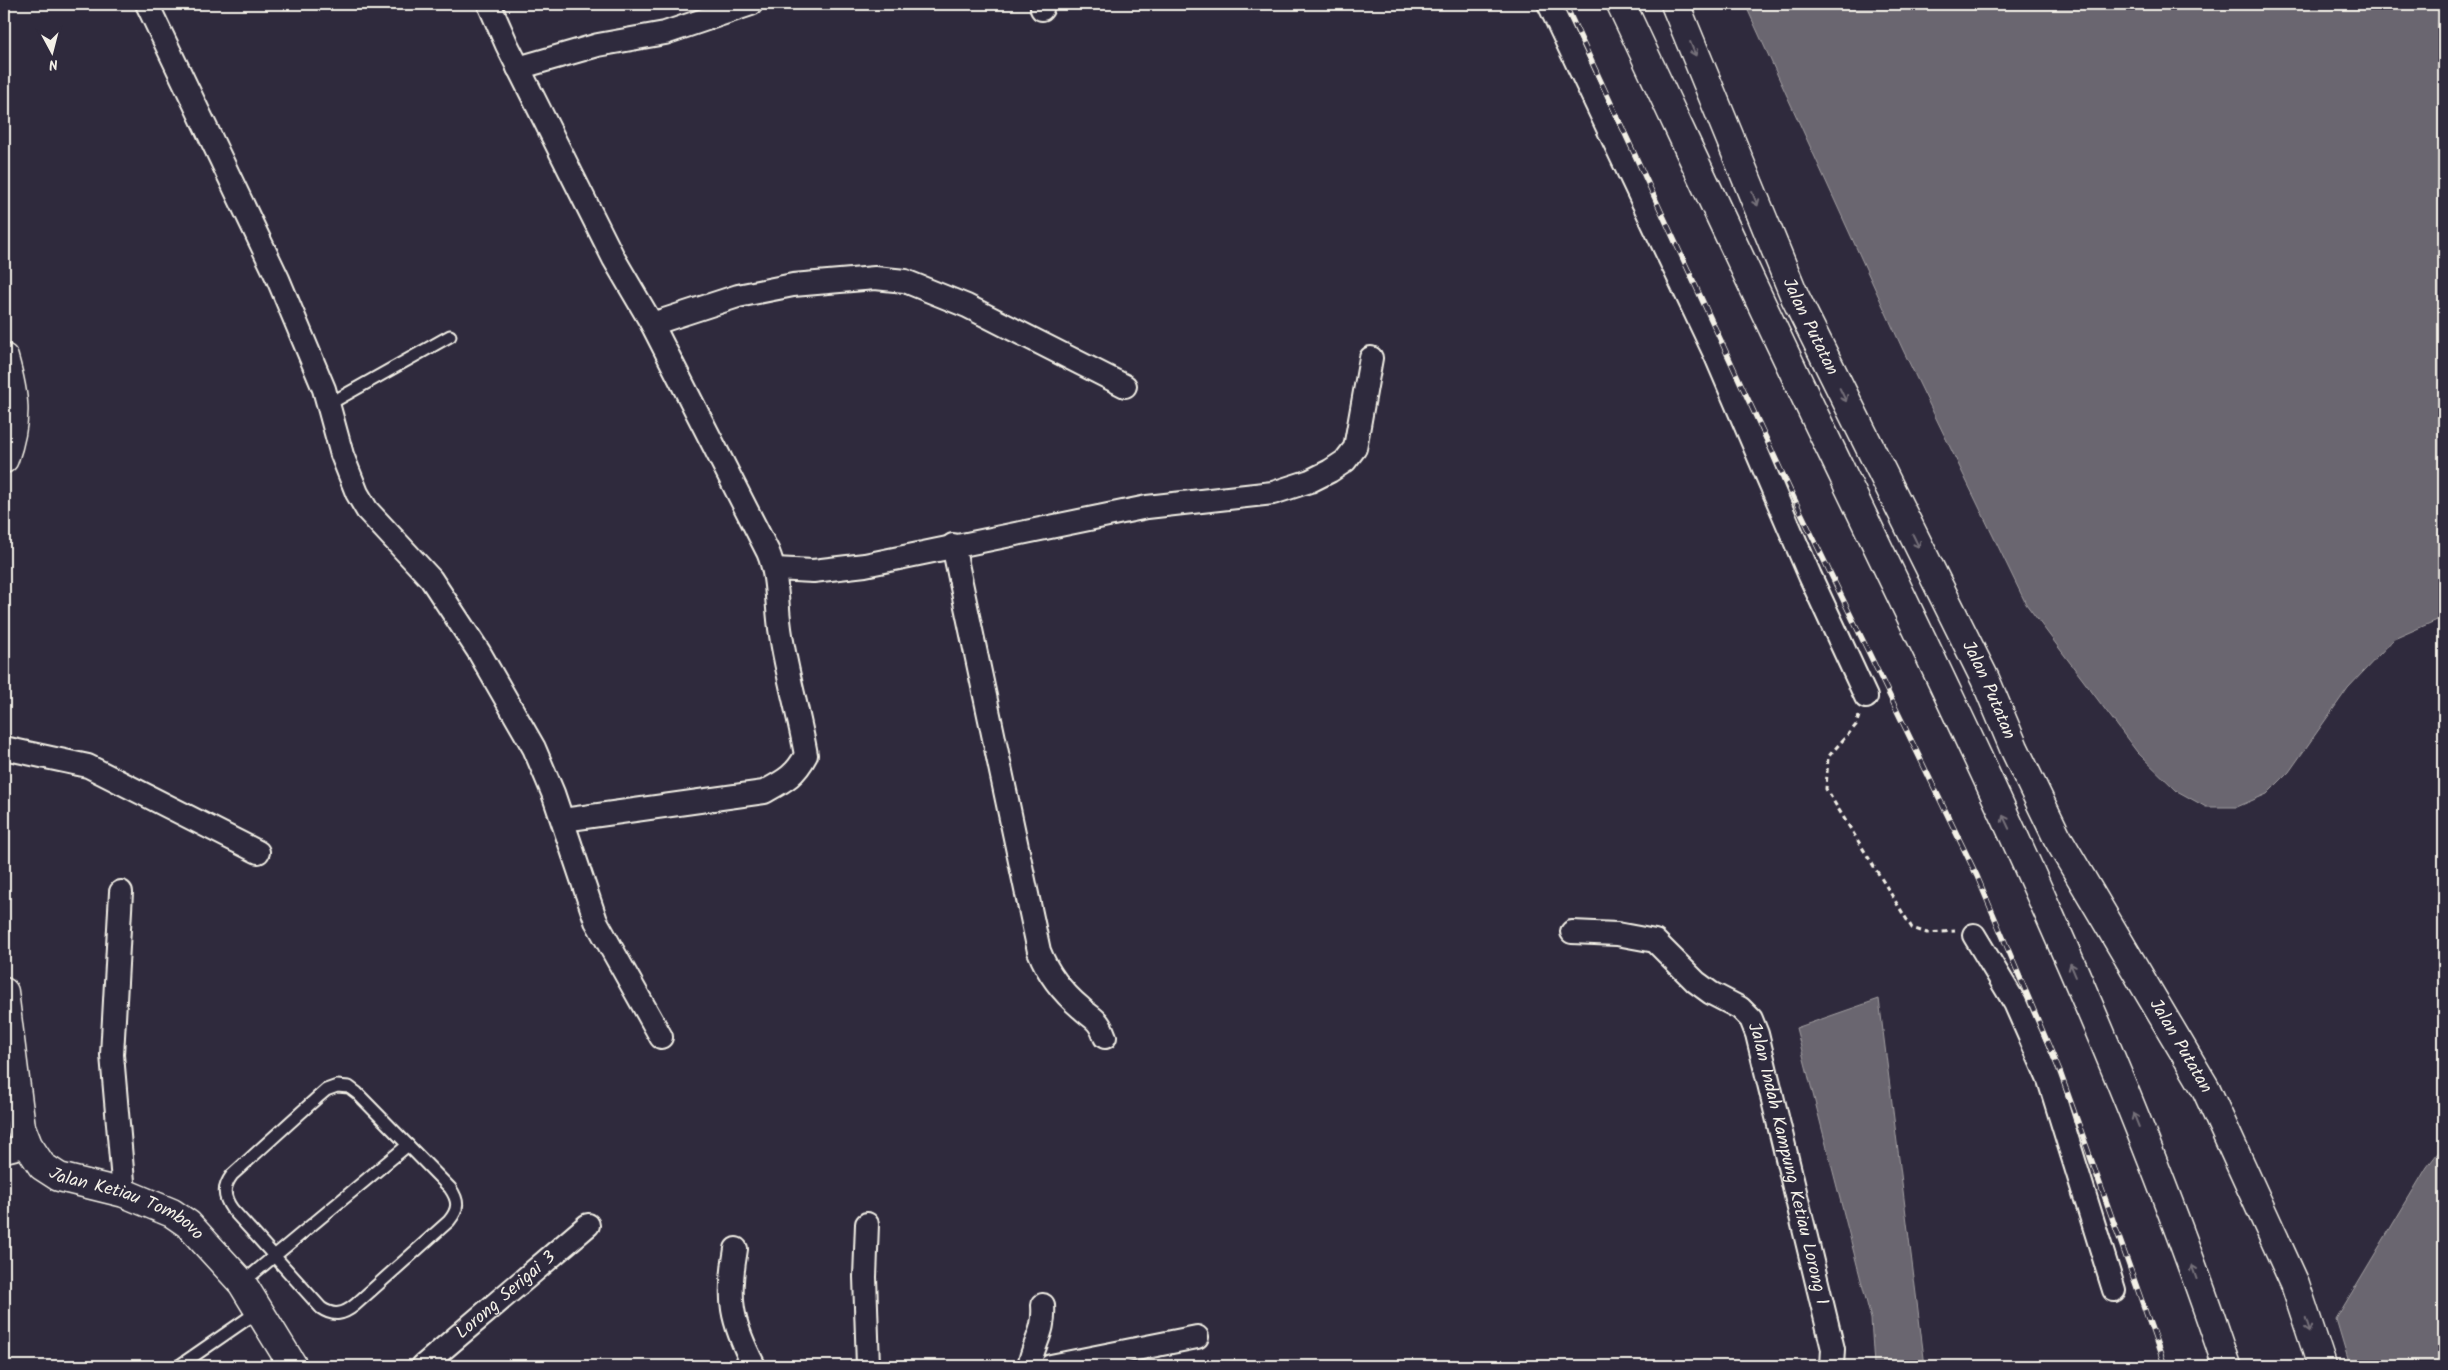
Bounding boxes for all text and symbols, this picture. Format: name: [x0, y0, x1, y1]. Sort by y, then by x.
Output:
north arrow: [28, 28, 78, 78]
one-way arrow: [1689, 41, 1699, 56]
text: N: [48, 52, 59, 75]
one-way arrow: [1750, 191, 1760, 206]
street label: Jalan Putatan: [1774, 274, 1846, 381]
one-way arrow: [1839, 387, 1848, 402]
one-way arrow: [1911, 533, 1921, 548]
street label: Jalan Putatan: [1954, 636, 2023, 744]
one-way arrow: [2001, 815, 2011, 830]
one-way arrow: [2067, 963, 2077, 978]
street label: Jalan Putatan: [2141, 993, 2220, 1099]
street label: Jalan Indah Kampung Ketiau Lorong 1: [1739, 1018, 1836, 1308]
one-way arrow: [2130, 1113, 2140, 1128]
street label: Jalan Ketiau Tombovo: [43, 1159, 211, 1247]
street label: Lorong Serigai 3: [449, 1244, 563, 1347]
one-way arrow: [2189, 1264, 2198, 1280]
one-way arrow: [2304, 1317, 2314, 1333]

